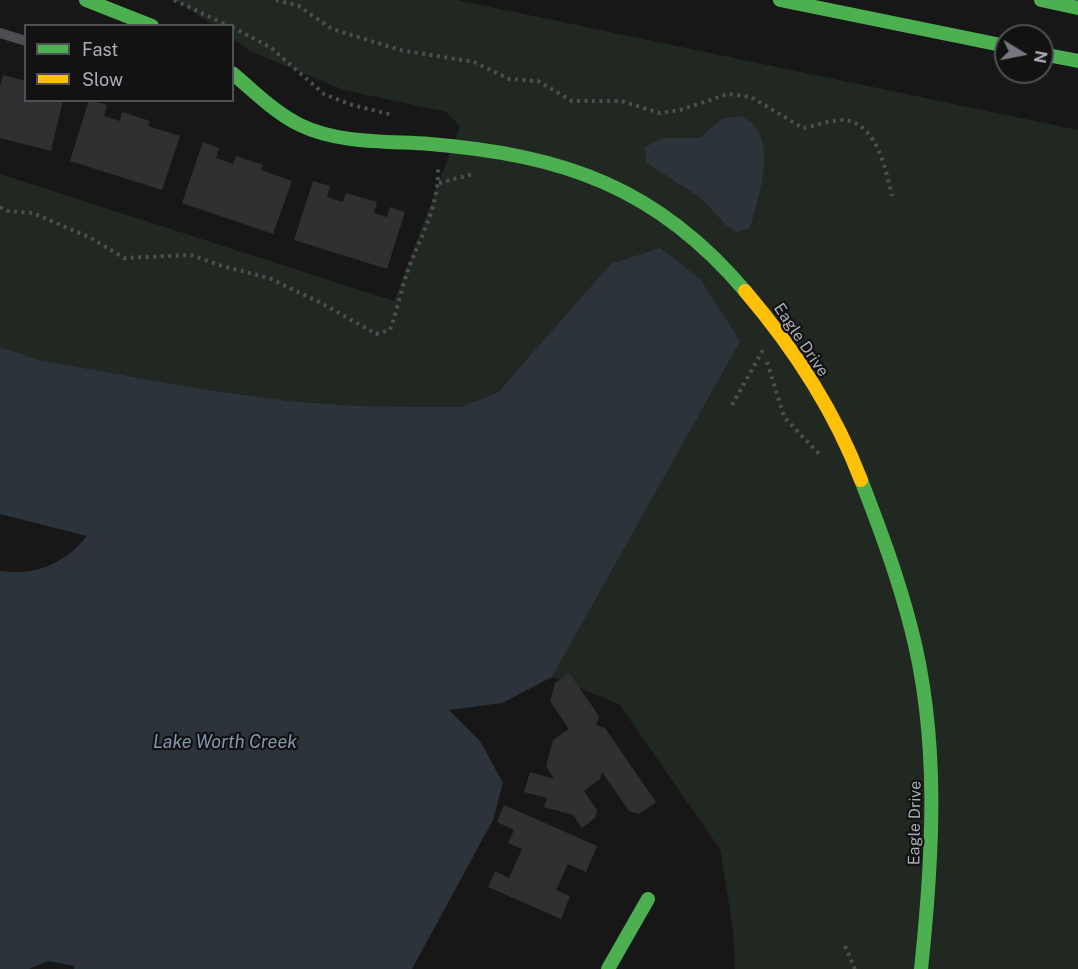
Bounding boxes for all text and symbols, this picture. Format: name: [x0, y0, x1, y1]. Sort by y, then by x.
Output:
legend: [24, 24, 234, 102]
north arrow: [994, 24, 1054, 84]
text: Fast: [82, 39, 118, 60]
text: N: [1030, 49, 1051, 65]
text: Slow: [82, 69, 123, 90]
street label: Eagle Drive: [769, 300, 833, 380]
water label: Lake Worth Creek: [153, 731, 297, 753]
street label: Eagle Drive: [905, 781, 925, 865]

